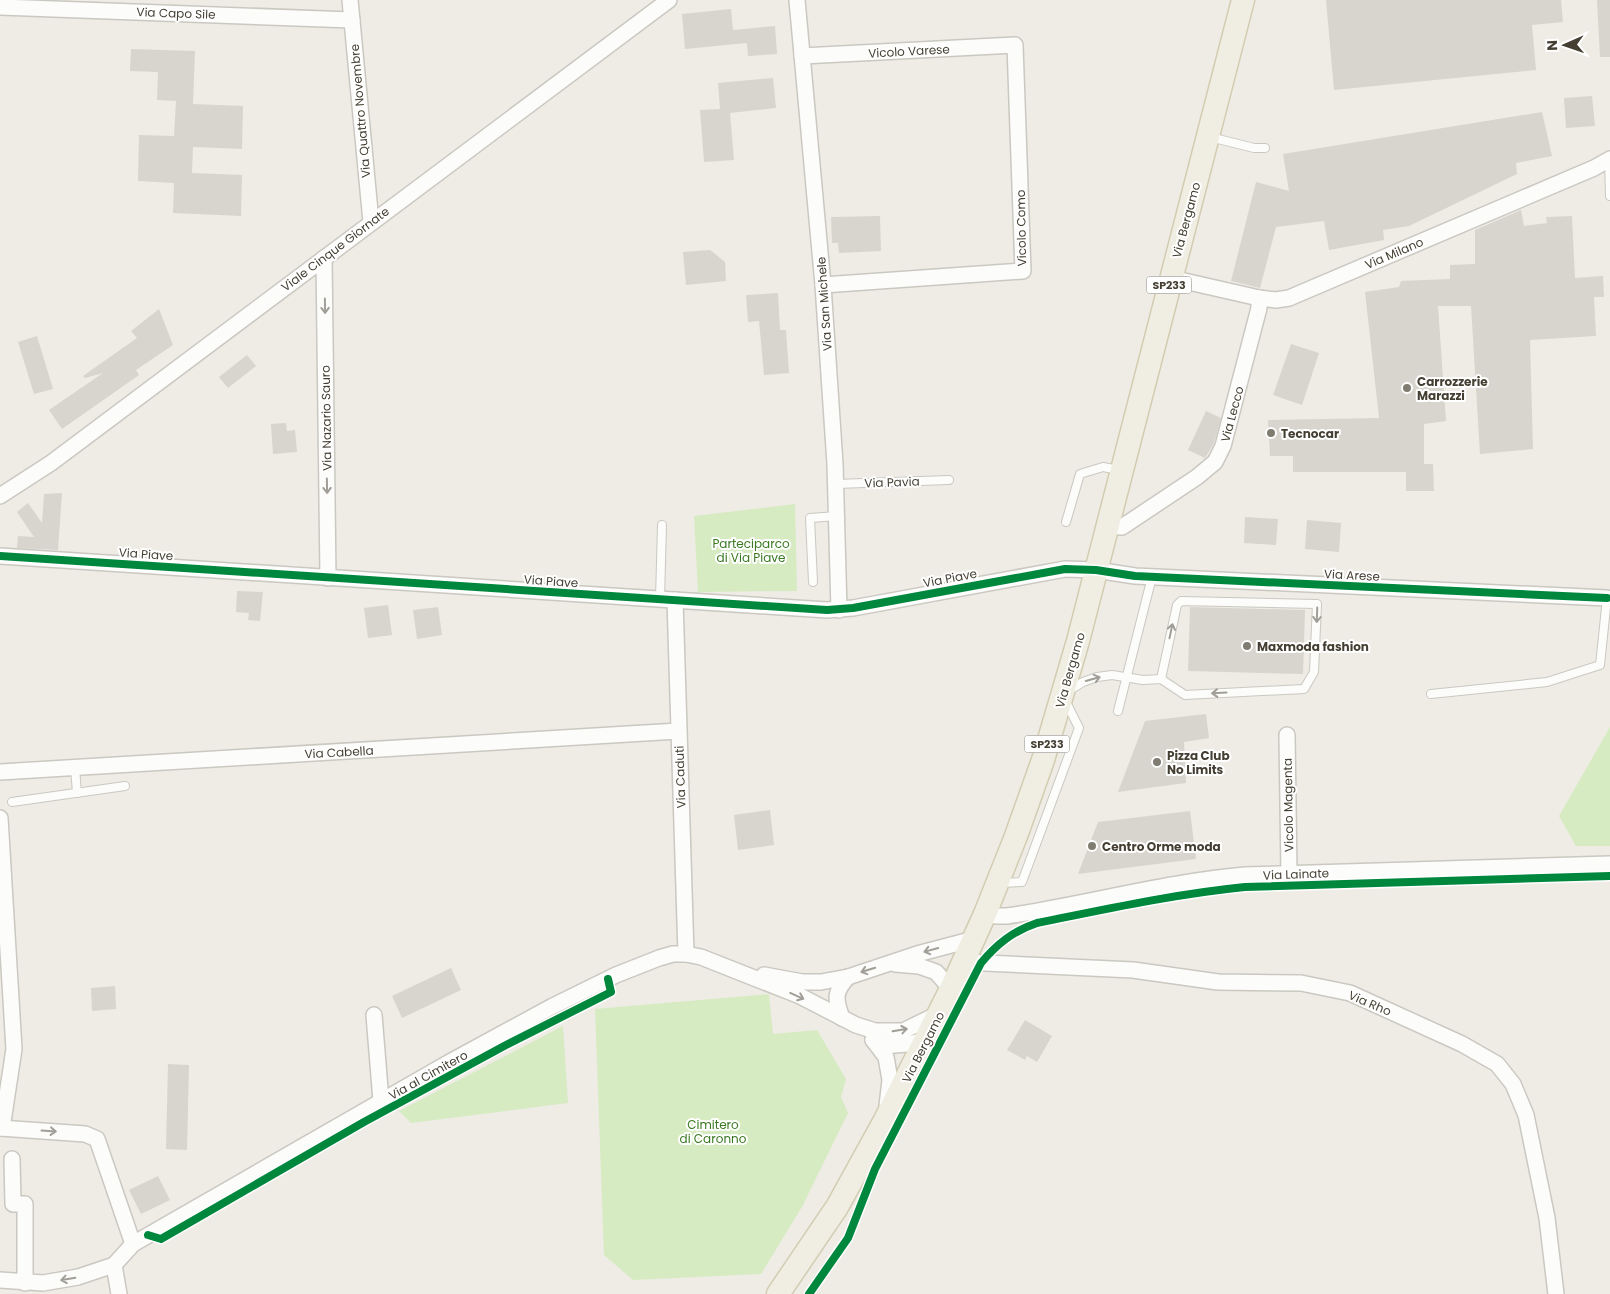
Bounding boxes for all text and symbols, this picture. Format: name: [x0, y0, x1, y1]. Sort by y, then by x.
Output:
street label: Via Capo Sile: [136, 3, 216, 23]
north arrow: [1540, 20, 1590, 70]
street label: Vicolo Varese: [868, 40, 950, 62]
text: N: [1542, 40, 1562, 51]
street label: Via Quattro Novembre: [346, 43, 374, 179]
street label: Via Bergamo: [1168, 180, 1204, 260]
street label: Vicolo Como: [1012, 189, 1030, 267]
street label: Viale Cinque Giornate: [278, 203, 392, 295]
street label: Via Milano: [1362, 233, 1426, 273]
street label: Via San Michele: [812, 256, 836, 352]
road number: SP233: [1146, 276, 1192, 294]
one-way arrow: [320, 298, 330, 314]
street label: Via Nazario Sauro: [317, 365, 335, 471]
place label: Carrozzerie Marazzi: [1417, 373, 1488, 404]
marker: Carrozzerie Marazzi: [1401, 382, 1413, 394]
street label: Via Lecco: [1216, 384, 1248, 444]
place label: Tecnocar: [1281, 425, 1339, 442]
marker: Tecnocar: [1265, 427, 1277, 439]
street label: Via Pavia: [864, 473, 920, 491]
one-way arrow: [322, 478, 332, 494]
park label: Parteciparco di Via Piave: [712, 535, 790, 566]
street label: Via Piave: [118, 544, 174, 564]
street label: Via Piave: [922, 564, 978, 592]
street label: Via Arese: [1324, 565, 1380, 585]
street label: Via Piave: [523, 571, 579, 591]
one-way arrow: [1312, 607, 1321, 623]
one-way arrow: [1167, 623, 1176, 639]
street label: Via Bergamo: [1051, 630, 1089, 710]
place label: Maxmoda fashion: [1257, 638, 1369, 655]
marker: Maxmoda fashion: [1241, 640, 1253, 652]
one-way arrow: [1084, 673, 1100, 683]
one-way arrow: [1211, 689, 1227, 698]
road number: SP233: [1024, 736, 1070, 752]
street label: Via Cabella: [304, 742, 374, 762]
street label: Via Caduti: [670, 745, 690, 809]
place label: Pizza Club No Limits: [1167, 747, 1230, 778]
marker: Pizza Club No Limits: [1151, 756, 1163, 768]
street label: Vicolo Magenta: [1279, 758, 1297, 852]
place label: Centro Orme moda: [1102, 838, 1221, 855]
marker: Centro Orme moda: [1086, 840, 1098, 852]
street label: Via Lainate: [1263, 864, 1329, 884]
one-way arrow: [923, 946, 939, 955]
one-way arrow: [861, 966, 877, 976]
street label: Via Rho: [1346, 986, 1394, 1020]
one-way arrow: [789, 991, 804, 1001]
street label: Via Bergamo: [898, 1008, 948, 1086]
one-way arrow: [892, 1025, 908, 1035]
street label: Via al Cimitero: [385, 1046, 471, 1104]
park label: Cimitero di Caronno: [680, 1116, 747, 1147]
one-way arrow: [40, 1127, 56, 1136]
one-way arrow: [60, 1274, 76, 1284]

